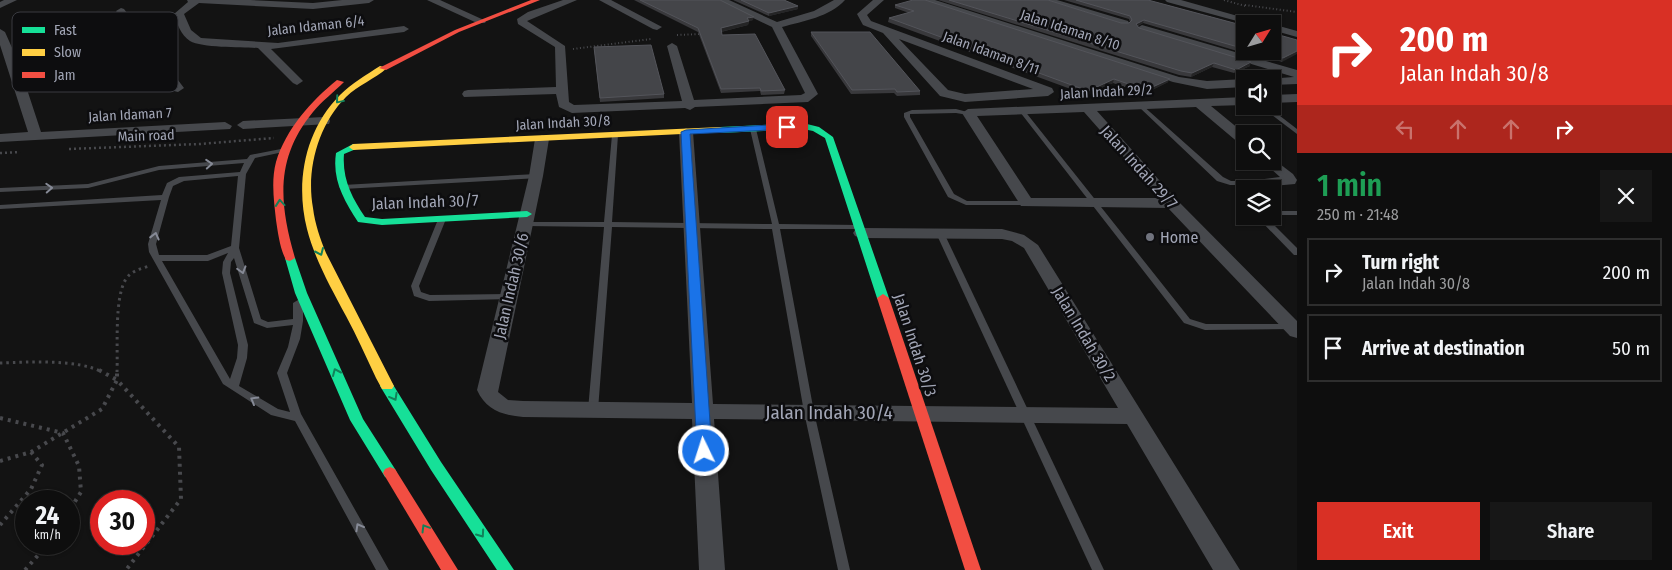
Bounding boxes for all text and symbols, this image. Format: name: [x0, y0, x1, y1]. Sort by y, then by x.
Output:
street label: Jalan Idaman 8/10: [1018, 6, 1122, 54]
legend: [12, 12, 178, 92]
street label: Jalan Idaman 6/4: [267, 12, 365, 40]
north arrow: [1236, 15, 1281, 60]
map controls: [1236, 15, 1281, 225]
text: 200 m: [1400, 18, 1488, 60]
icon: right: [1317, 20, 1382, 85]
text: Fast: [54, 22, 77, 39]
street label: Jalan Idaman 8/11: [940, 28, 1042, 78]
text: Slow: [54, 44, 81, 61]
text: Jalan Indah 30/8: [1400, 60, 1549, 87]
text: Jam: [54, 67, 75, 84]
button: sound: [1236, 70, 1281, 115]
street label: Jalan Indah 29/2: [1059, 81, 1153, 103]
one-way arrow: [336, 94, 344, 103]
street label: Jalan Idaman 7: [88, 104, 173, 126]
pin: [766, 106, 808, 148]
street label: Jalan Indah 30/8: [515, 112, 611, 134]
icon: arrive: [773, 113, 801, 141]
icon: left: [1391, 115, 1419, 143]
icon: ahead: [1444, 115, 1472, 143]
icon: ahead: [1497, 115, 1525, 143]
icon: right: [1550, 115, 1578, 143]
street label: Jalan Indah 29/7: [1097, 121, 1182, 213]
button: search: [1236, 125, 1281, 170]
street label: Main road: [117, 127, 175, 145]
one-way arrow: [205, 158, 213, 169]
text: 1 min: [1317, 168, 1382, 204]
button: close: [1600, 170, 1652, 222]
button: layers: [1236, 180, 1281, 225]
one-way arrow: [45, 182, 53, 193]
street label: Jalan Indah 30/7: [371, 191, 479, 213]
one-way arrow: [274, 198, 285, 206]
text: 250 m · 21:48: [1317, 205, 1399, 224]
place label: Home: [1160, 228, 1198, 247]
street label: Jalan Indah 30/6: [490, 231, 532, 341]
marker: Home: [1144, 231, 1156, 243]
one-way arrow: [149, 233, 159, 241]
one-way arrow: [314, 247, 325, 256]
text: Turn right: [1362, 251, 1439, 274]
icon: right: [1319, 258, 1347, 286]
text: 200 m: [1603, 261, 1650, 284]
one-way arrow: [236, 266, 247, 275]
text: Jalan Indah 30/8: [1362, 274, 1470, 293]
street label: Jalan Indah 30/2: [1048, 283, 1120, 385]
street label: Jalan Indah 30/3: [889, 291, 941, 399]
icon: arrive: [1319, 334, 1347, 362]
text: Arrive at destination: [1362, 337, 1525, 360]
text: 50 m: [1612, 337, 1650, 360]
one-way arrow: [331, 368, 342, 377]
one-way arrow: [388, 392, 398, 401]
one-way arrow: [250, 396, 259, 406]
street label: Jalan Indah 30/4: [765, 401, 893, 424]
position arrow: [677, 424, 729, 476]
speed limit sign: 30: [90, 490, 155, 555]
text: 24: [36, 501, 59, 531]
button: Exit: [1317, 502, 1480, 560]
button: Share: [1490, 502, 1652, 560]
one-way arrow: [355, 524, 365, 533]
one-way arrow: [421, 525, 431, 534]
text: km/h: [34, 528, 61, 542]
one-way arrow: [475, 528, 484, 538]

